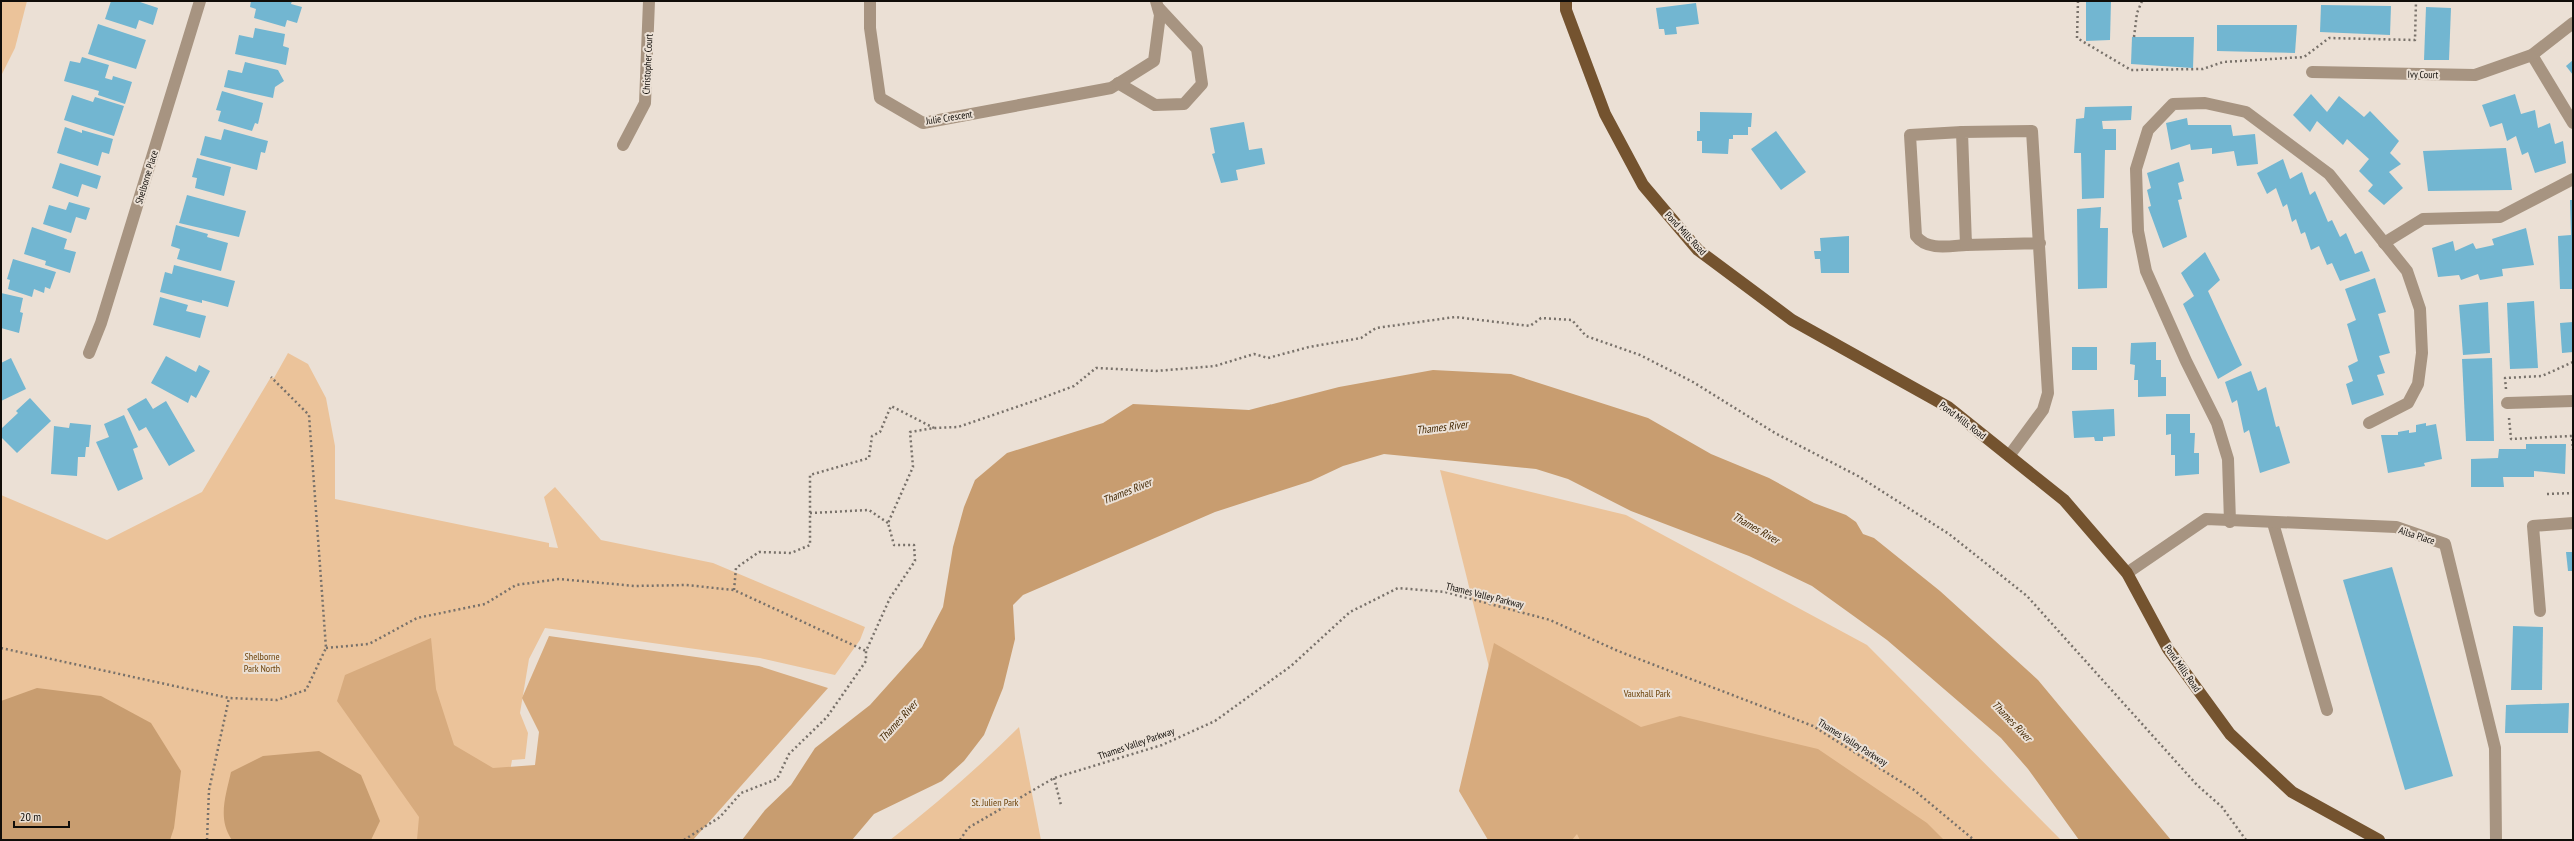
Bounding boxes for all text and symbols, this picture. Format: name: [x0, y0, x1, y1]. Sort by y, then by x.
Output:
street label: Christopher Court: [639, 33, 656, 95]
street label: Ivy Court: [2408, 68, 2439, 81]
street label: Julie Crescent: [924, 107, 973, 128]
street label: Shelborne Place: [132, 149, 161, 206]
street label: Pond Mills Road: [1662, 209, 1709, 258]
street label: Pond Mills Road: [1937, 399, 1989, 442]
water label: Thames River: [1416, 417, 1470, 437]
water label: Thames River: [1101, 474, 1155, 507]
water label: Thames River: [1730, 509, 1783, 548]
street label: Ailsa Place: [2397, 524, 2436, 547]
street label: Thames Valley Parkway: [1445, 580, 1525, 611]
street label: Pond Mills Road: [2161, 642, 2204, 695]
park label: Shelborne Park North: [244, 650, 280, 675]
park label: Vauxhall Park: [1623, 687, 1670, 700]
water label: Thames River: [876, 696, 922, 745]
water label: Thames River: [1989, 698, 2036, 746]
street label: Thames Valley Parkway: [1815, 716, 1890, 769]
street label: Thames Valley Parkway: [1096, 724, 1176, 763]
park label: St. Julien Park: [971, 796, 1019, 809]
scale bar: [14, 803, 69, 829]
text: 20 m: [20, 809, 41, 824]

